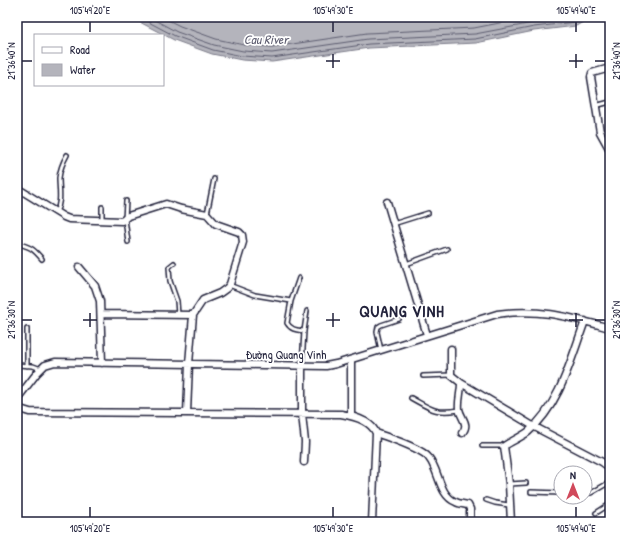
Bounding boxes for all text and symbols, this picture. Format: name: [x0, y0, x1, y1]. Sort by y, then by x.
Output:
text: 105°49'20"E: [70, 4, 111, 17]
text: 105°49'30"E: [313, 4, 354, 17]
text: 105°49'40"E: [556, 4, 596, 17]
water label: Cau River: [244, 30, 290, 48]
legend: [34, 34, 164, 86]
text: Road: [70, 41, 90, 58]
text: 21°36'40"N: [5, 42, 18, 80]
text: 21°36'40"N: [610, 42, 623, 80]
text: Water: [70, 61, 96, 78]
district label: QUANG VINH: [359, 300, 445, 322]
text: 21°36'30"N: [5, 301, 18, 339]
text: 21°36'30"N: [610, 301, 623, 339]
street label: Đường Quang Vinh: [246, 346, 326, 363]
north arrow: [553, 465, 593, 505]
text: N: [570, 468, 576, 482]
text: 105°49'20"E: [70, 522, 111, 535]
text: 105°49'30"E: [313, 522, 354, 535]
text: 105°49'40"E: [556, 522, 596, 535]

